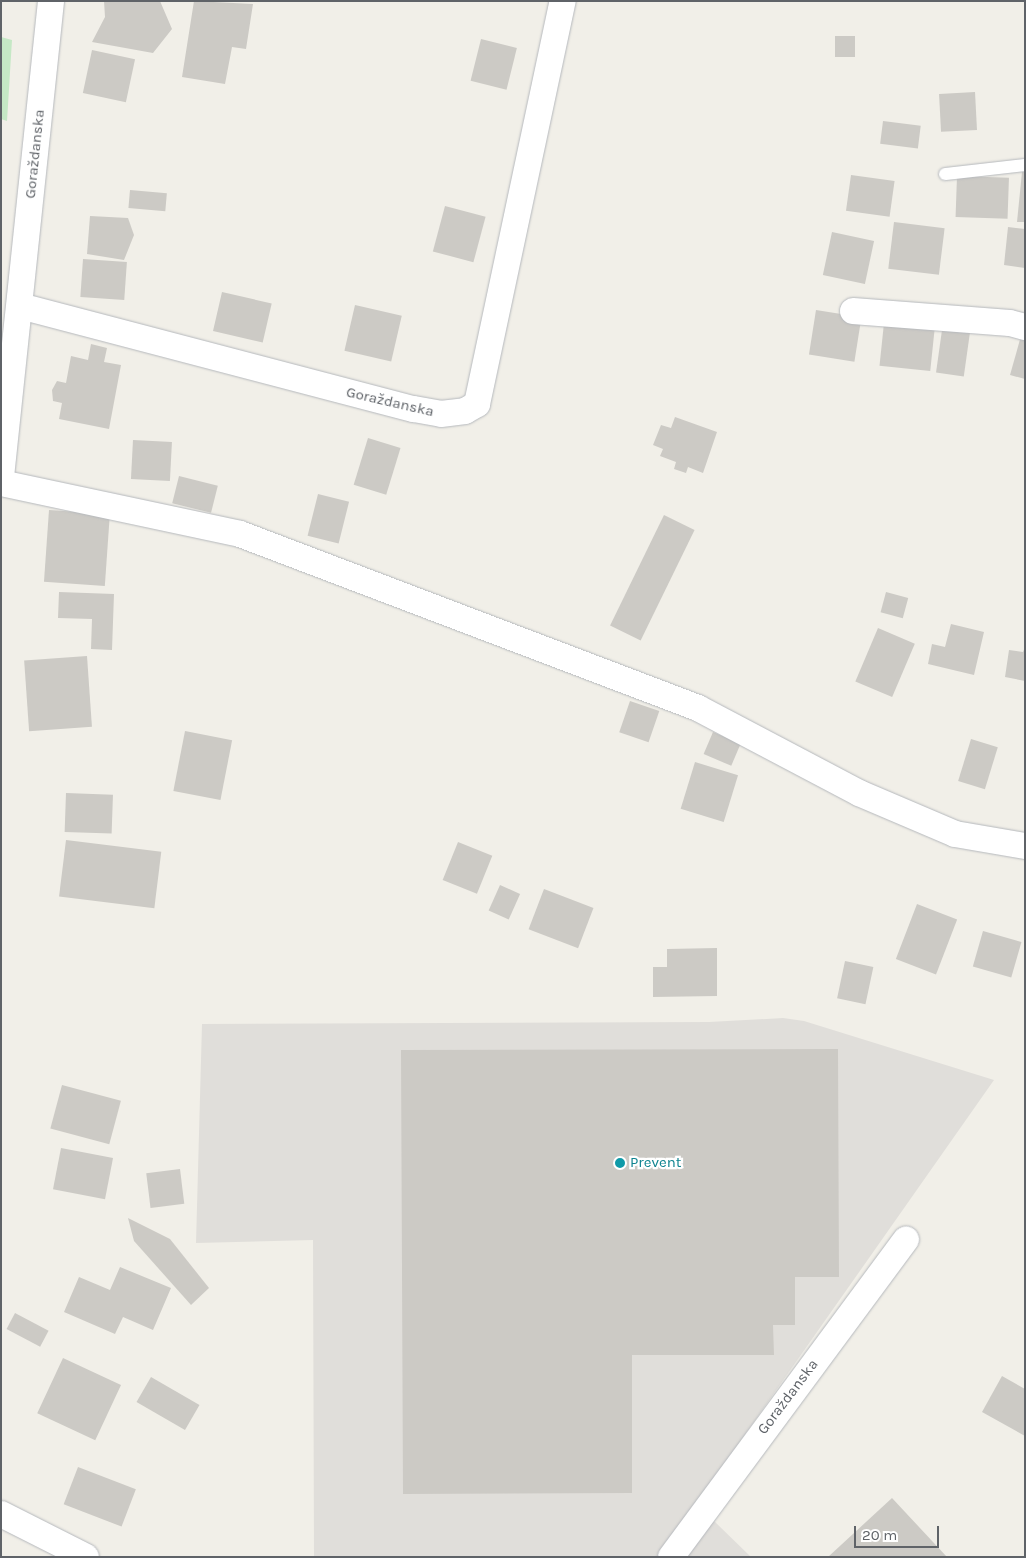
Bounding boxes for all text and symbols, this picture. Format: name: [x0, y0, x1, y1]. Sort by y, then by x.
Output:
street label: Goraždanska: [21, 109, 49, 199]
street label: Goraždanska: [344, 383, 436, 421]
place label: Prevent: [630, 1154, 681, 1172]
marker: Prevent: [614, 1157, 626, 1169]
street label: Goraždanska: [754, 1356, 822, 1438]
scale bar: [856, 1516, 941, 1548]
text: 20 m: [862, 1526, 897, 1544]

